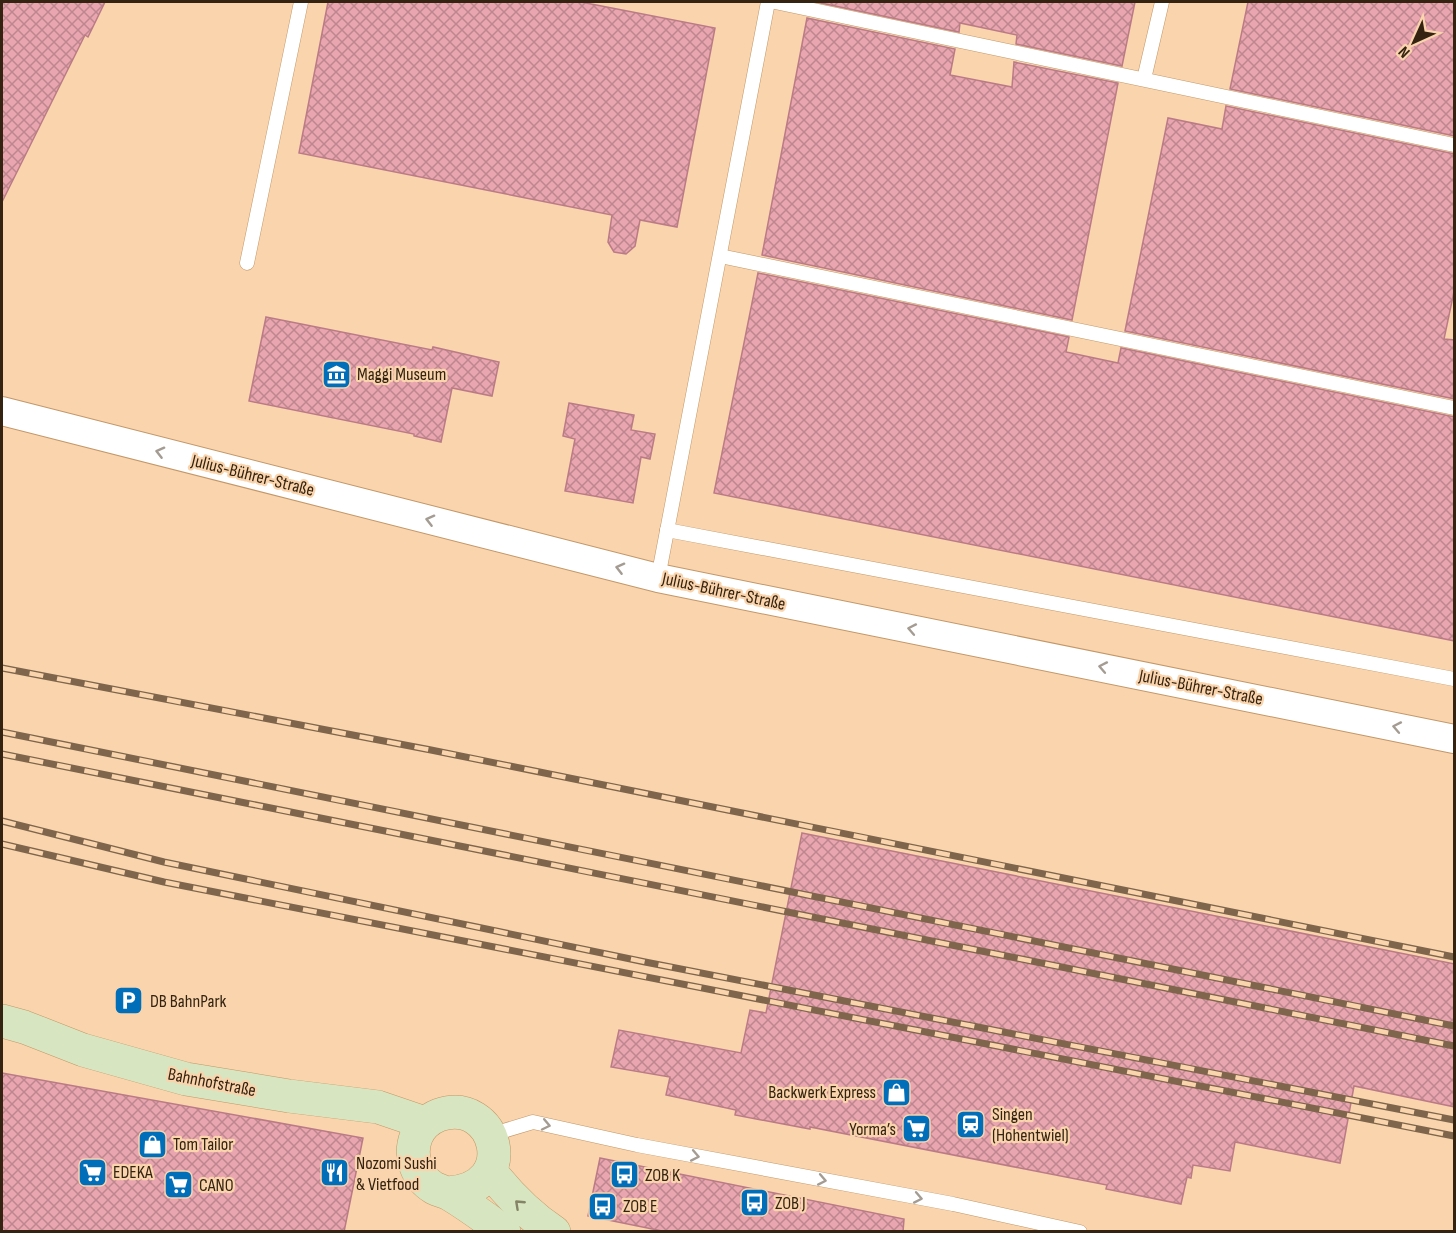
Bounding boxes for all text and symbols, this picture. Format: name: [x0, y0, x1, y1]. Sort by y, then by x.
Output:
north arrow: [1384, 12, 1444, 72]
text: N: [1395, 42, 1414, 61]
museum icon: Maggi Museum: [320, 358, 352, 390]
place label: Maggi Museum: [357, 364, 446, 385]
one-way arrow: [155, 446, 165, 459]
street label: Julius-Bührer-Straße: [188, 450, 316, 501]
one-way arrow: [426, 515, 436, 527]
one-way arrow: [615, 562, 625, 575]
street label: Julius-Bührer-Straße: [659, 568, 788, 615]
one-way arrow: [907, 623, 917, 636]
one-way arrow: [1098, 662, 1108, 675]
street label: Julius-Bührer-Straße: [1136, 665, 1265, 710]
one-way arrow: [1392, 721, 1402, 734]
parking icon: DB BahnPark: [113, 985, 145, 1017]
place label: DB BahnPark: [150, 991, 227, 1012]
street label: Bahnhofstraße: [166, 1064, 258, 1101]
shop icon: Backwerk Express: [881, 1076, 913, 1108]
place label: Backwerk Express: [768, 1082, 876, 1103]
place label: Singen (Hohentwiel): [992, 1104, 1069, 1146]
station icon: Singen (Hohentwiel): [955, 1108, 987, 1140]
supermarket icon: Yorma’s: [901, 1113, 933, 1145]
one-way arrow: [541, 1118, 551, 1131]
place label: Yorma’s: [849, 1119, 896, 1140]
shop icon: Tom Tailor: [136, 1128, 168, 1160]
place label: Tom Tailor: [173, 1134, 233, 1155]
one-way arrow: [689, 1149, 699, 1162]
place label: Nozomi Sushi & Vietfood: [356, 1153, 437, 1195]
supermarket icon: EDEKA: [76, 1156, 108, 1188]
restaurant icon: Nozomi Sushi & Vietfood: [319, 1157, 351, 1189]
bus stop icon: ZOB K: [608, 1159, 640, 1191]
place label: EDEKA: [113, 1162, 153, 1183]
place label: ZOB K: [645, 1165, 681, 1186]
supermarket icon: CANO: [162, 1169, 194, 1201]
one-way arrow: [817, 1173, 827, 1186]
place label: CANO: [199, 1175, 234, 1196]
bus stop icon: ZOB J: [738, 1187, 770, 1219]
bus stop icon: ZOB E: [586, 1190, 618, 1222]
one-way arrow: [912, 1191, 922, 1204]
place label: ZOB J: [775, 1193, 806, 1214]
place label: ZOB E: [623, 1196, 657, 1217]
one-way arrow: [515, 1201, 526, 1212]

